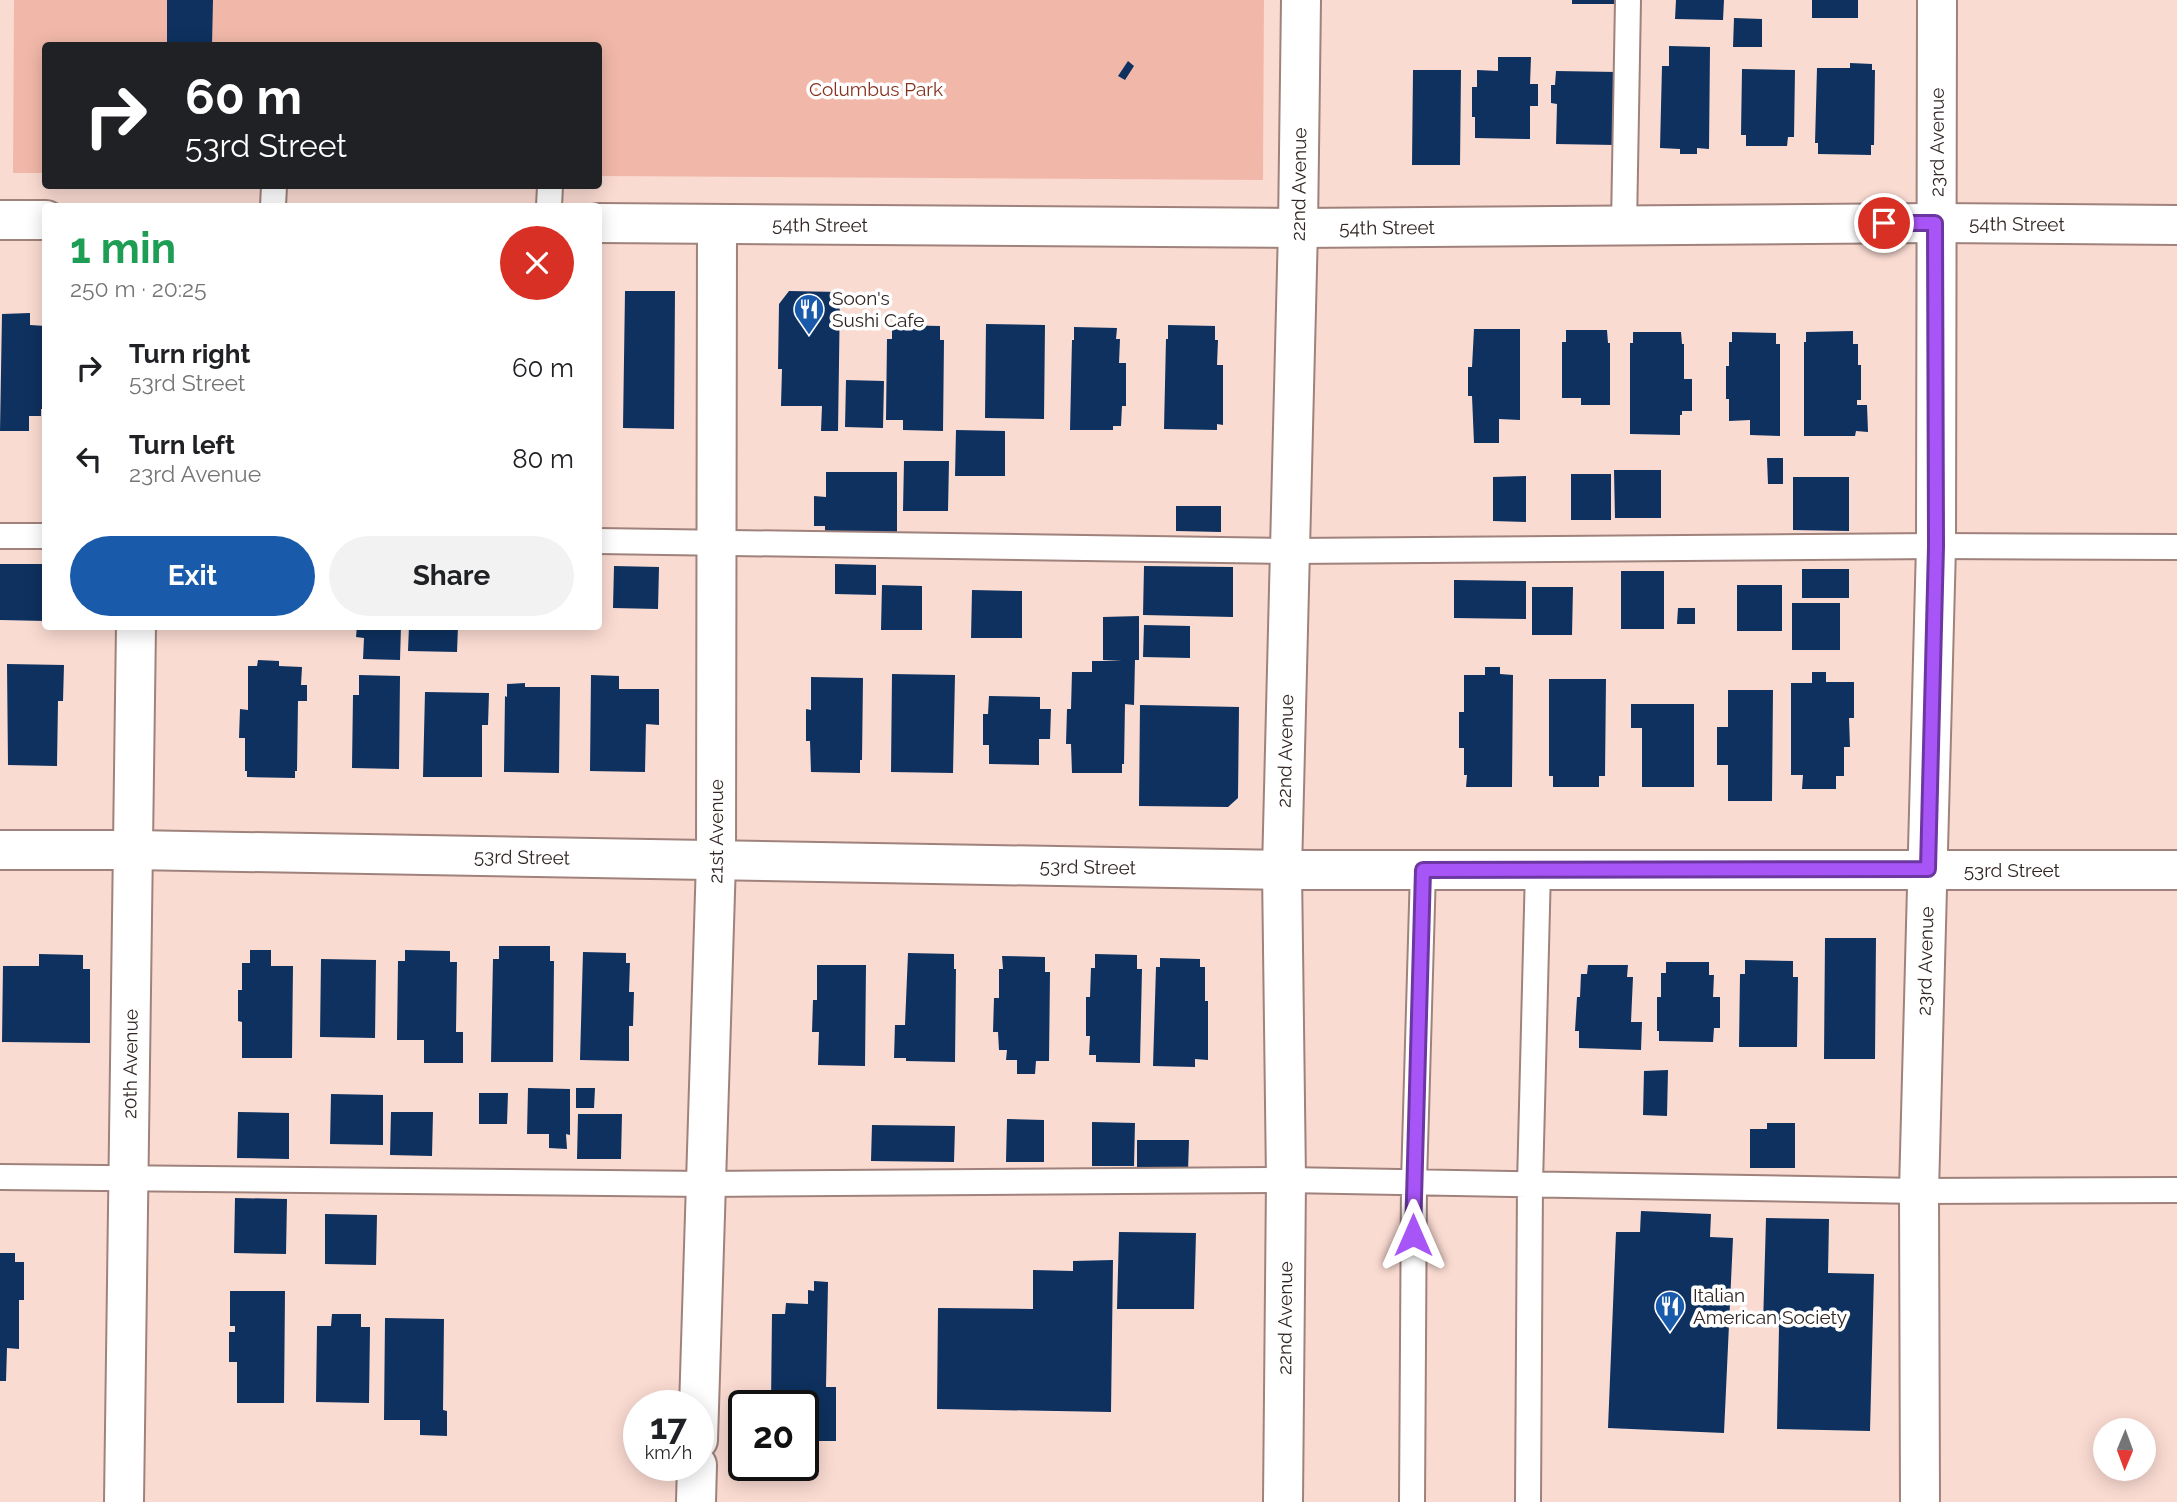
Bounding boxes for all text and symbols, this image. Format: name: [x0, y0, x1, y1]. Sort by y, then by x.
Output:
text: 60 m: [185, 68, 302, 125]
icon: right: [70, 70, 161, 161]
park label: Columbus Park: [809, 78, 943, 100]
street label: 23rd Avenue: [1926, 88, 1948, 197]
text: 53rd Street: [185, 127, 347, 164]
street label: 22nd Avenue: [1287, 127, 1310, 241]
pin: [1854, 193, 1914, 253]
icon: arrive: [1865, 204, 1903, 242]
street label: 54th Street: [1969, 212, 2066, 235]
street label: 54th Street: [772, 213, 869, 236]
street label: 54th Street: [1339, 216, 1436, 239]
text: 1 min: [70, 224, 176, 273]
button: close: [500, 226, 574, 300]
text: 250 m · 20:25: [70, 275, 207, 302]
place label: Soon's Sushi Cafe: [832, 287, 925, 331]
restaurant icon: Soon's Sushi Cafe: [792, 292, 826, 336]
text: Turn right: [129, 339, 250, 369]
icon: right: [70, 349, 108, 387]
text: 60 m: [512, 353, 574, 383]
text: 53rd Street: [129, 369, 246, 396]
text: Turn left: [129, 430, 235, 460]
icon: left: [70, 440, 108, 478]
text: 80 m: [512, 444, 574, 474]
text: 23rd Avenue: [129, 460, 261, 487]
button: Exit: [70, 536, 315, 616]
button: Share: [329, 536, 574, 616]
street label: 22nd Avenue: [1273, 694, 1297, 808]
street label: 21st Avenue: [704, 779, 727, 884]
street label: 53rd Street: [474, 845, 571, 869]
street label: 53rd Street: [1039, 855, 1137, 878]
street label: 53rd Street: [1964, 859, 2061, 881]
street label: 23rd Avenue: [1913, 906, 1937, 1016]
street label: 20th Avenue: [118, 1009, 142, 1119]
position arrow: [1376, 1198, 1450, 1272]
street label: 22nd Avenue: [1273, 1261, 1296, 1375]
place label: Italian American Society: [1693, 1284, 1847, 1328]
restaurant icon: Italian American Society: [1653, 1289, 1687, 1333]
speed limit sign: 20: [728, 1390, 819, 1481]
text: 17: [650, 1406, 687, 1447]
north arrow: [2093, 1418, 2156, 1480]
map controls: [2093, 1418, 2156, 1481]
text: km/h: [645, 1442, 692, 1463]

